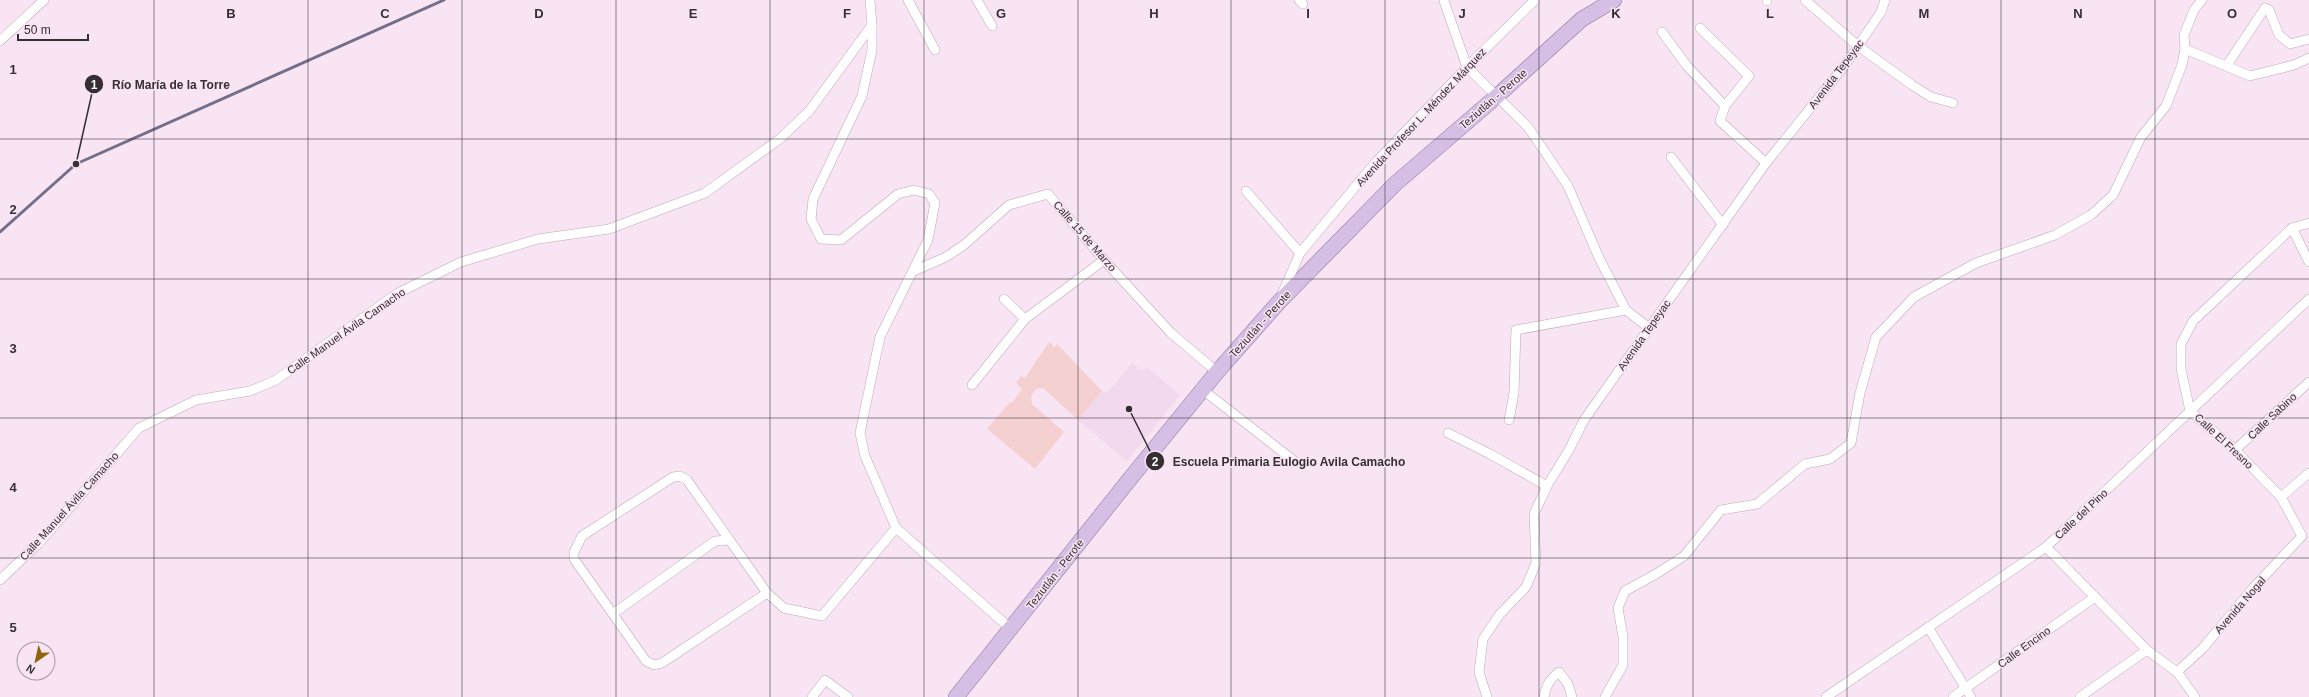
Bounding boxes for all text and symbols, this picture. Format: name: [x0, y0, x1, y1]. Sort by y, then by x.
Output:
text: B: [226, 6, 236, 21]
text: C: [380, 6, 390, 21]
text: D: [534, 6, 544, 21]
text: E: [689, 6, 698, 21]
text: F: [843, 6, 851, 21]
text: G: [996, 6, 1006, 21]
text: H: [1149, 6, 1159, 21]
text: I: [1306, 6, 1310, 21]
text: J: [1458, 6, 1466, 21]
text: K: [1611, 6, 1621, 21]
text: L: [1766, 6, 1774, 21]
text: M: [1919, 6, 1929, 21]
text: N: [2073, 6, 2083, 21]
text: O: [2227, 6, 2237, 21]
scale bar: [18, 16, 88, 42]
text: 50 m: [24, 23, 51, 37]
street label: Avenida Tepeyac: [1806, 37, 1866, 111]
street label: Avenida Profesor L. Méndez Márquez: [1354, 45, 1488, 189]
text: 1: [9, 62, 17, 77]
street label: Teziutlán - Perote: [1457, 66, 1529, 132]
callout: Río María de la Torre: [84, 72, 238, 96]
text: 1: [91, 78, 98, 92]
text: Río María de la Torre: [112, 78, 230, 92]
street label: Calle 15 de Marzo: [1051, 198, 1119, 274]
text: 2: [9, 202, 17, 217]
street label: Calle Manuel Ávila Camacho: [285, 286, 407, 376]
street label: Teziutlán - Perote: [1227, 288, 1293, 360]
street label: Avenida Tepeyac: [1615, 297, 1673, 373]
text: 3: [9, 341, 17, 356]
street label: Calle Sabino: [2245, 390, 2299, 442]
street label: Calle El Fresno: [2192, 411, 2256, 471]
callout: Escuela Primaria Eulogio Avila Camacho: [1145, 449, 1414, 473]
street label: Calle Manuel Ávila Camacho: [17, 450, 121, 562]
text: 2: [1152, 455, 1159, 469]
text: Escuela Primaria Eulogio Avila Camacho: [1173, 455, 1405, 469]
text: 4: [9, 480, 17, 495]
street label: Calle del Pino: [2052, 486, 2110, 542]
street label: Teziutlán - Perote: [1024, 537, 1086, 611]
street label: Avenida Nogal: [2212, 574, 2268, 636]
text: 5: [9, 620, 17, 635]
street label: Calle Encino: [1995, 624, 2053, 670]
north arrow: [16, 641, 56, 681]
text: N: [24, 662, 37, 676]

